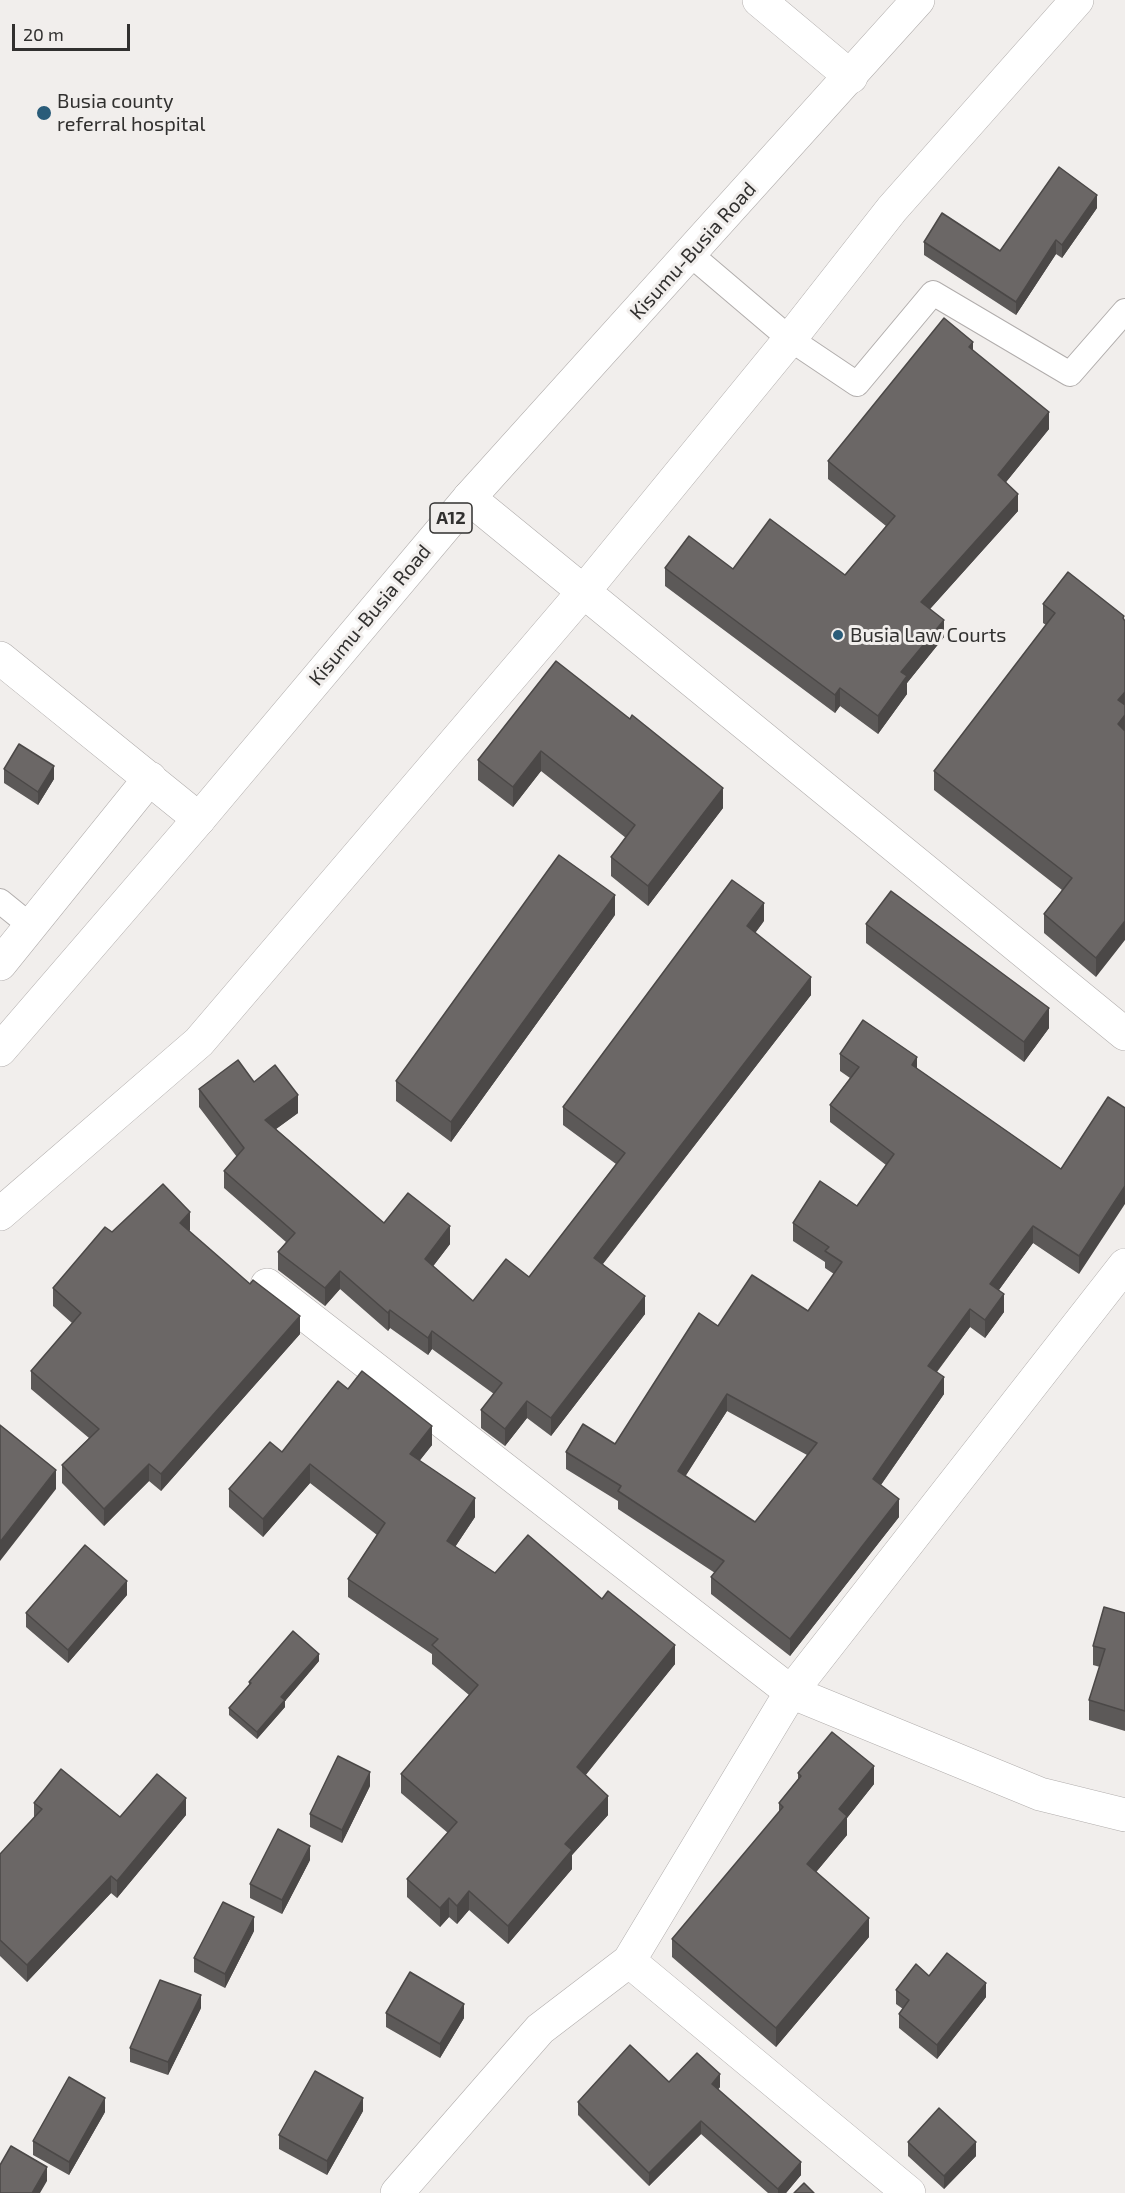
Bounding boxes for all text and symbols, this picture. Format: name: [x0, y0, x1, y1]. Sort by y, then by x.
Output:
scale bar: [15, 12, 134, 50]
text: 20 m: [23, 23, 64, 45]
place label: Busia county referral hospital: [57, 89, 205, 136]
marker: Busia county referral hospital: [35, 104, 53, 122]
street label: Kisumu-Busia Road: [625, 177, 761, 325]
road number: A12: [430, 503, 472, 533]
street label: Kisumu-Busia Road: [304, 540, 436, 690]
place label: Busia Law Courts: [850, 623, 1007, 647]
marker: Busia Law Courts: [831, 628, 845, 642]

